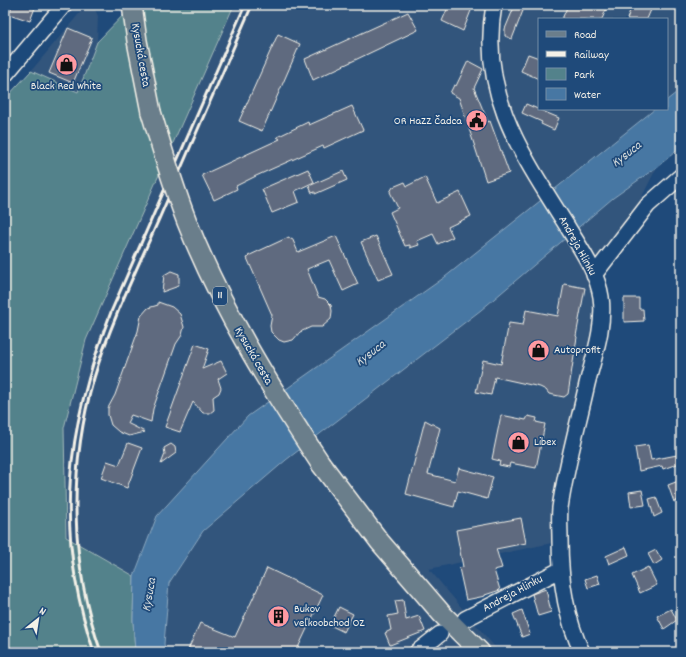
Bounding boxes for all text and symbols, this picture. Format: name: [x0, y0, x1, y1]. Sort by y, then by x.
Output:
legend: [538, 18, 668, 110]
street label: Kysucká cesta: [126, 22, 154, 89]
text: Road: [574, 27, 596, 44]
text: Railway: [574, 47, 610, 64]
shop icon: Black Red White: [53, 52, 79, 78]
text: Park: [574, 67, 595, 84]
place label: Black Red White: [31, 78, 101, 95]
text: Water: [574, 87, 601, 104]
public building icon: OR HaZZ Čadca: [464, 108, 490, 134]
place label: OR HaZZ Čadca: [394, 113, 462, 130]
water label: Kysuca: [608, 137, 647, 173]
street label: Andreja Hlinku: [554, 213, 600, 279]
road number: 11: [213, 287, 227, 305]
street label: Kysucká cesta: [230, 324, 277, 388]
water label: Kysuca: [352, 336, 391, 372]
shop icon: Autoprofit: [526, 337, 552, 363]
place label: Autoprofit: [554, 342, 601, 359]
shop icon: Libex: [505, 429, 531, 455]
place label: Libex: [534, 434, 557, 451]
street label: Andreja Hlinku: [480, 571, 546, 617]
water label: Kysuca: [138, 576, 162, 613]
north arrow: [18, 599, 58, 639]
place label: Bukov veľkoobchod OZ: [294, 601, 365, 632]
building icon: Bukov veľkoobchod OZ: [266, 603, 292, 629]
text: N: [36, 604, 49, 621]

